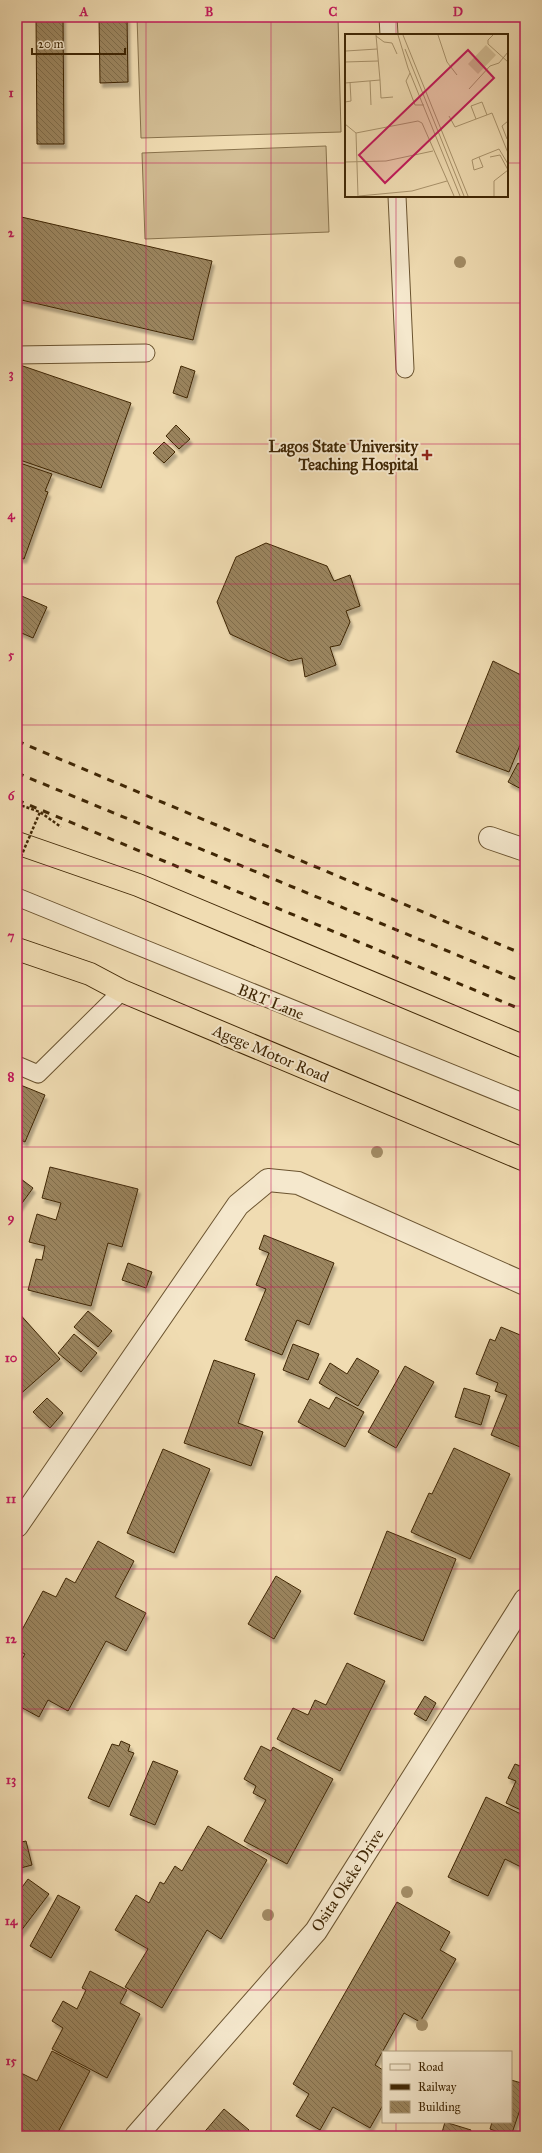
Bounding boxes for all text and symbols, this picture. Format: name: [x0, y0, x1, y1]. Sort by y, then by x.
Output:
text: A: [79, 4, 89, 20]
text: B: [205, 4, 214, 20]
text: C: [329, 4, 338, 20]
text: D: [453, 4, 463, 20]
scale bar: [32, 30, 125, 56]
inset map: [345, 34, 508, 197]
text: 20 m: [38, 37, 64, 51]
text: 1: [8, 85, 14, 101]
text: 2: [8, 225, 15, 241]
text: 3: [8, 366, 14, 382]
place label: Lagos State University Teaching Hospital: [268, 437, 419, 475]
marker: Lagos State University Teaching Hospital: [421, 449, 433, 461]
text: 4: [7, 507, 15, 523]
text: 5: [8, 647, 15, 663]
text: 6: [8, 788, 16, 804]
text: 7: [8, 928, 15, 944]
street label: BRT Lane: [235, 980, 307, 1023]
street label: Agege Motor Road: [209, 1020, 332, 1087]
text: 8: [8, 1069, 15, 1085]
text: 9: [8, 1210, 15, 1226]
text: 10: [5, 1350, 18, 1366]
text: 11: [6, 1491, 16, 1507]
text: 12: [5, 1631, 17, 1647]
text: 13: [6, 1772, 16, 1788]
street label: Osita Okeke Drive: [307, 1825, 388, 1935]
text: 14: [5, 1913, 18, 1929]
legend: [382, 2051, 512, 2123]
text: 15: [5, 2053, 17, 2069]
text: Road: [418, 2060, 444, 2074]
text: Railway: [418, 2080, 457, 2094]
text: Building: [418, 2100, 461, 2115]

